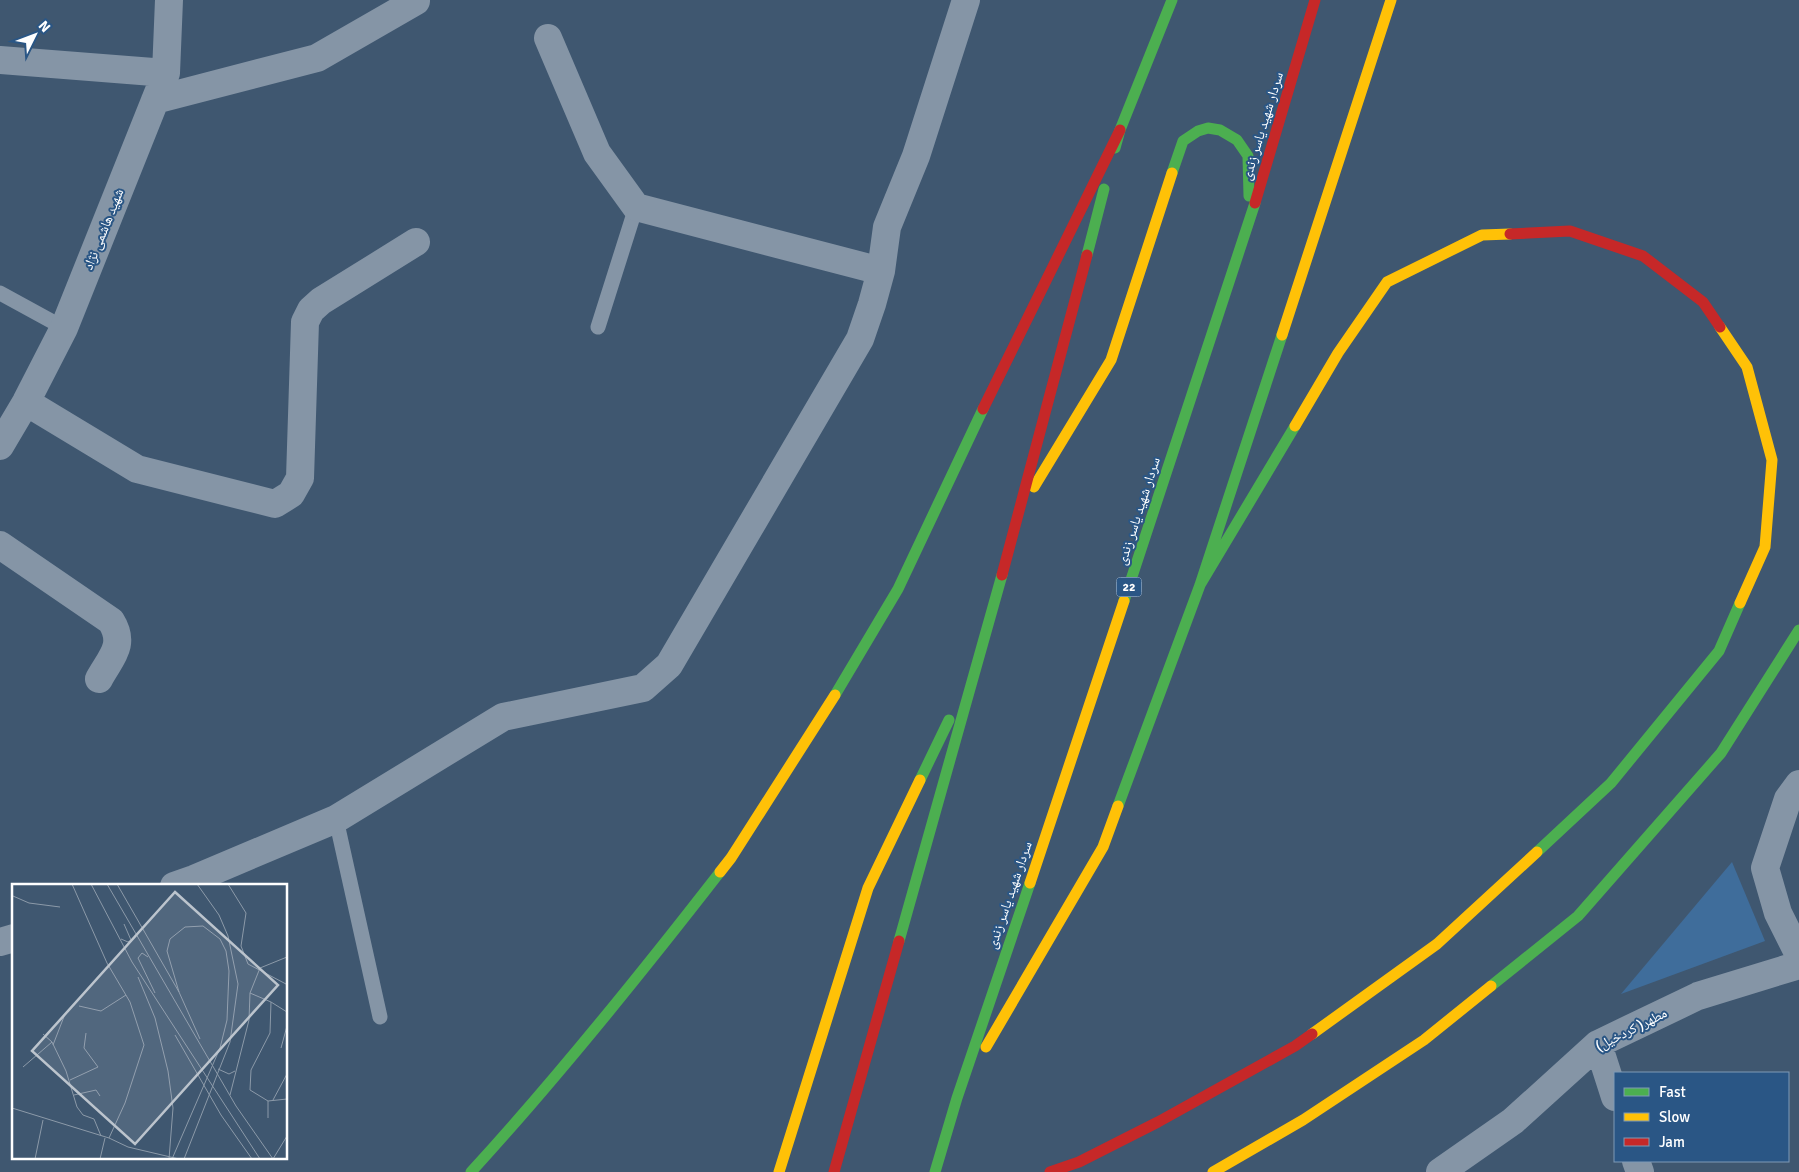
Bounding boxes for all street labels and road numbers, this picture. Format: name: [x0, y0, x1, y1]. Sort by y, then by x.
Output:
street label: سردار شهید یاسر زندی: [1238, 70, 1287, 182]
street label: شهید هاشمی نژاد: [79, 186, 128, 272]
street label: سردار شهید یاسر زندی: [1113, 455, 1164, 567]
road number: 22: [1116, 578, 1142, 596]
street label: سردار شهید یاسر زندی: [983, 839, 1036, 951]
street label: مطهر( کردخیل): [1593, 1004, 1670, 1055]

